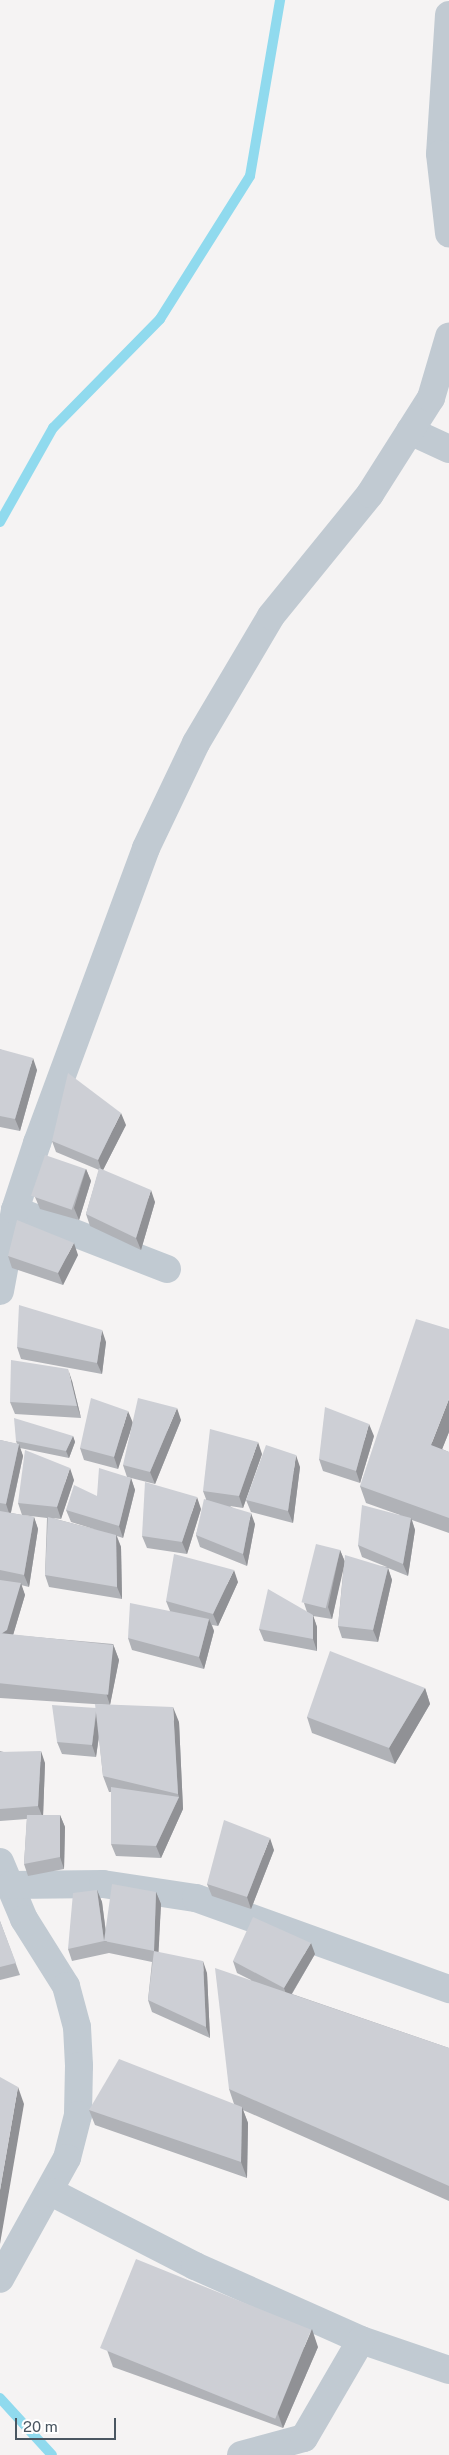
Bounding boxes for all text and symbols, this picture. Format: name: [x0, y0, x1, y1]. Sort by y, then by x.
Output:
scale bar: [18, 2408, 119, 2440]
text: 20 m: [23, 2418, 58, 2435]

